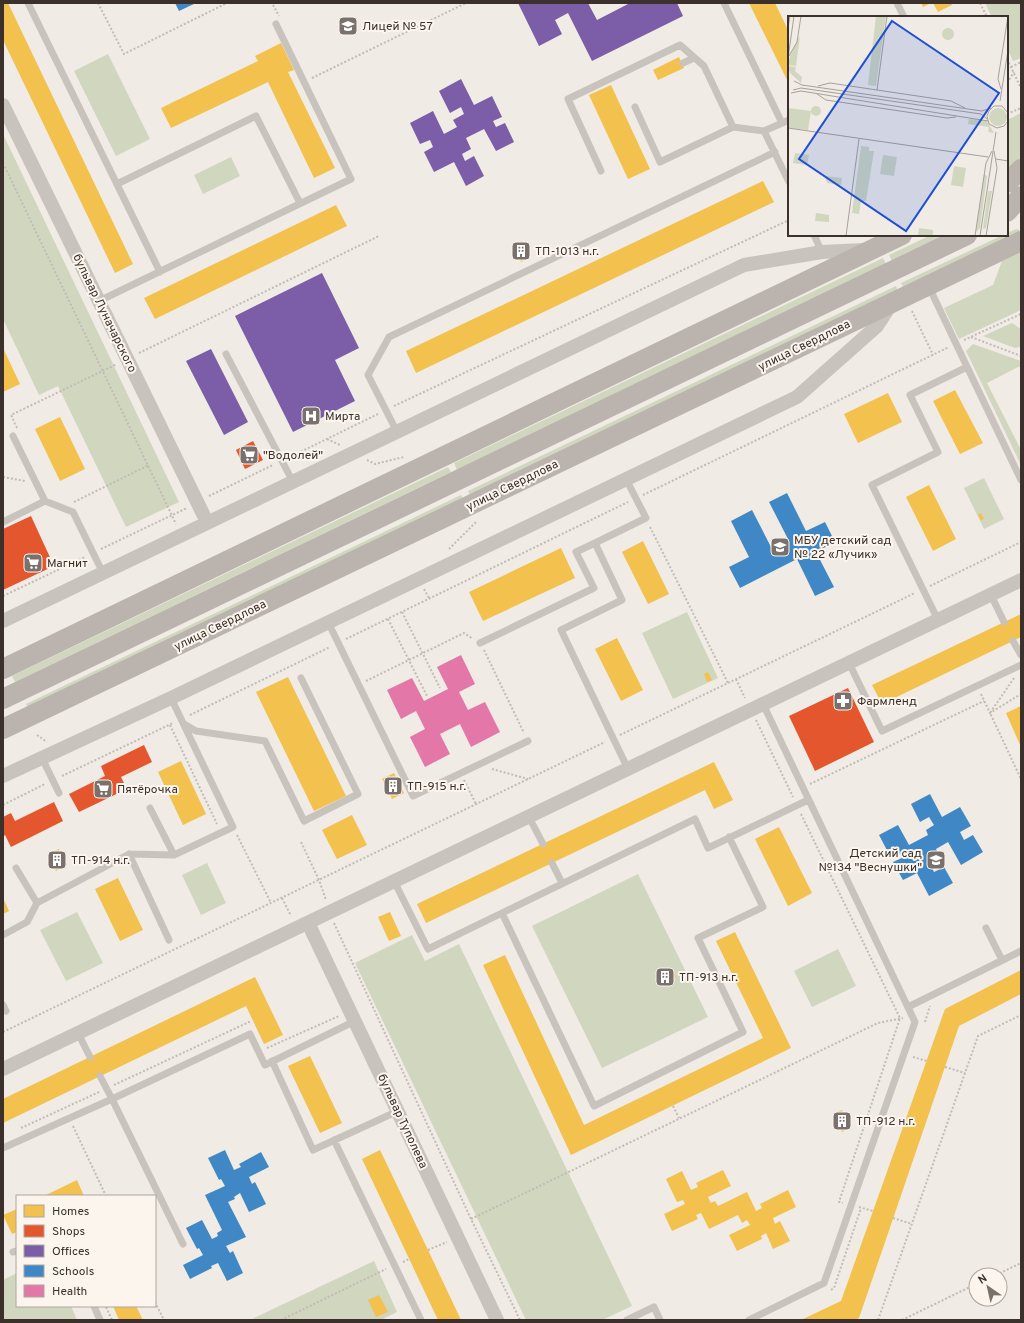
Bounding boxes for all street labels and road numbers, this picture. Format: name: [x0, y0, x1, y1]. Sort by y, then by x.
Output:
street label: бульвар Луначарского: [68, 251, 140, 376]
street label: улица Свердлова: [756, 317, 853, 375]
street label: улица Свердлова: [464, 457, 561, 515]
street label: улица Свердлова: [172, 597, 269, 655]
street label: бульвар Туполева: [373, 1072, 431, 1171]

